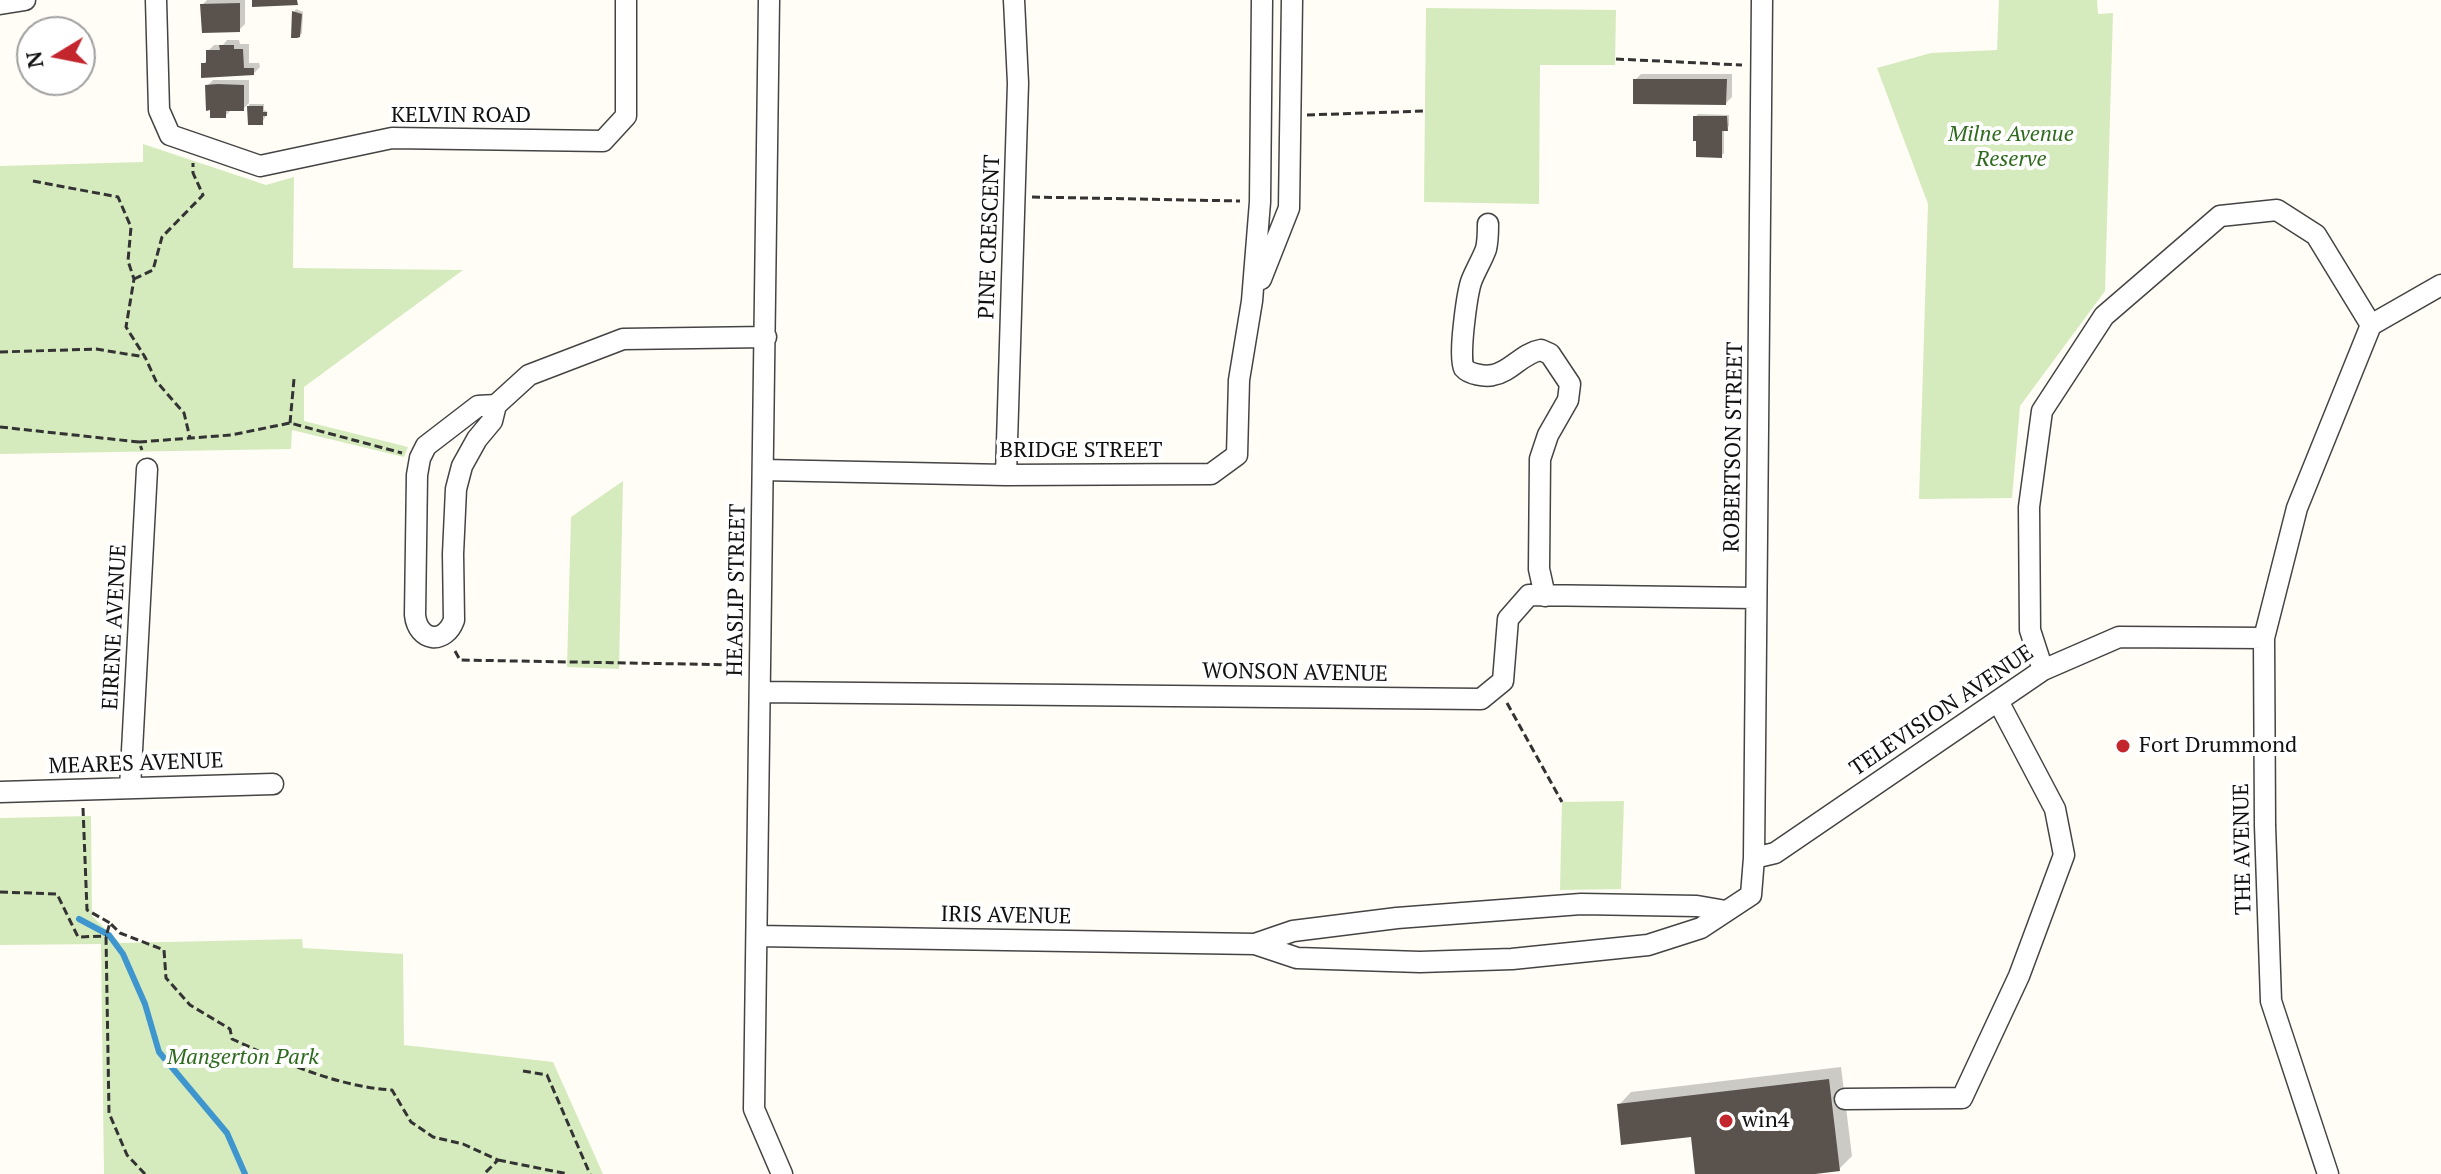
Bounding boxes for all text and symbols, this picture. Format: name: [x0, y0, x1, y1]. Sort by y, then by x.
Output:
north arrow: [16, 16, 96, 96]
text: N: [18, 49, 50, 71]
street label: KELVIN ROAD: [391, 103, 531, 129]
park label: Milne Avenue Reserve: [1948, 122, 2074, 174]
street label: PINE CRESCENT: [974, 154, 1006, 320]
street label: ROBERTSON STREET: [1719, 341, 1749, 553]
street label: BRIDGE STREET: [1000, 438, 1162, 464]
street label: HEASLIP STREET: [722, 503, 752, 677]
street label: EIRENE AVENUE: [97, 543, 133, 711]
street label: TELEVISION AVENUE: [1845, 640, 2039, 782]
street label: WONSON AVENUE: [1202, 658, 1388, 688]
place label: Fort Drummond: [2139, 733, 2297, 759]
marker: Fort Drummond: [2114, 737, 2132, 755]
street label: MEARES AVENUE: [48, 748, 224, 780]
street label: THE AVENUE: [2229, 783, 2257, 915]
street label: IRIS AVENUE: [940, 902, 1072, 930]
park label: Mangerton Park: [167, 1045, 319, 1071]
place label: win4: [1742, 1108, 1789, 1134]
marker: win4: [1717, 1112, 1735, 1130]

